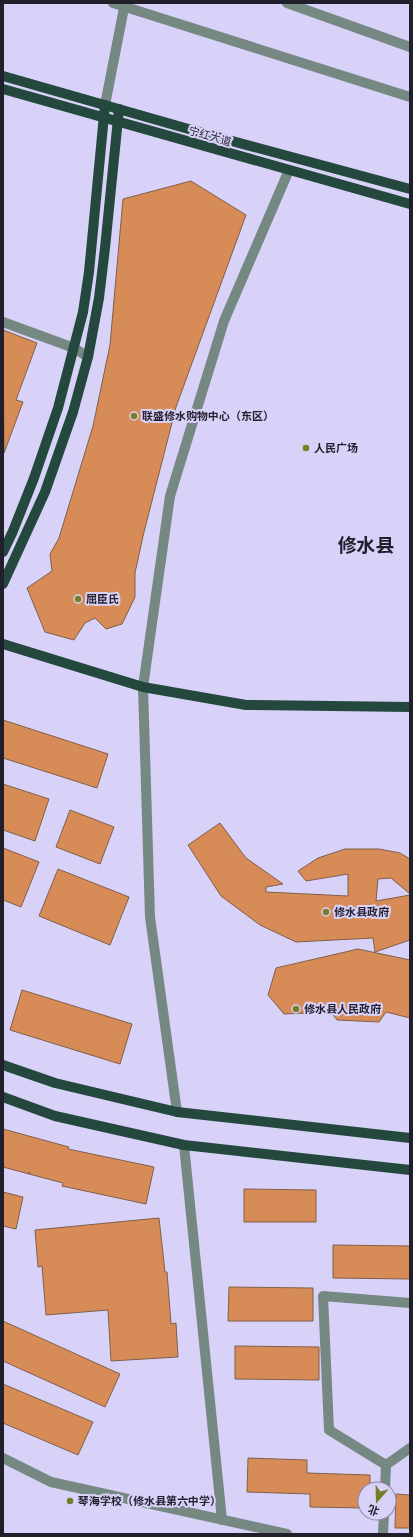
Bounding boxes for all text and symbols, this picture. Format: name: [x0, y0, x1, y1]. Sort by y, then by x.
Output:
street label: 宁红大道: [187, 122, 233, 150]
place label: 联盛修水购物中心（东区）: [142, 408, 274, 424]
marker: 联盛修水购物中心（东区）: [129, 411, 139, 421]
place label: 人民广场: [314, 440, 358, 456]
marker: 人民广场: [301, 443, 311, 453]
district label: 修水县: [337, 532, 395, 559]
place label: 屈臣氏: [86, 591, 119, 607]
marker: 屈臣氏: [73, 594, 83, 604]
place label: 修水县政府: [334, 904, 389, 920]
marker: 修水县政府: [321, 907, 331, 917]
place label: 修水县人民政府: [304, 1001, 381, 1017]
marker: 修水县人民政府: [291, 1004, 301, 1014]
north arrow: [357, 1481, 397, 1521]
place label: 琴海学校（修水县第六中学）: [78, 1493, 221, 1509]
marker: 琴海学校（修水县第六中学）: [65, 1496, 75, 1506]
text: 北: [366, 1501, 381, 1520]

